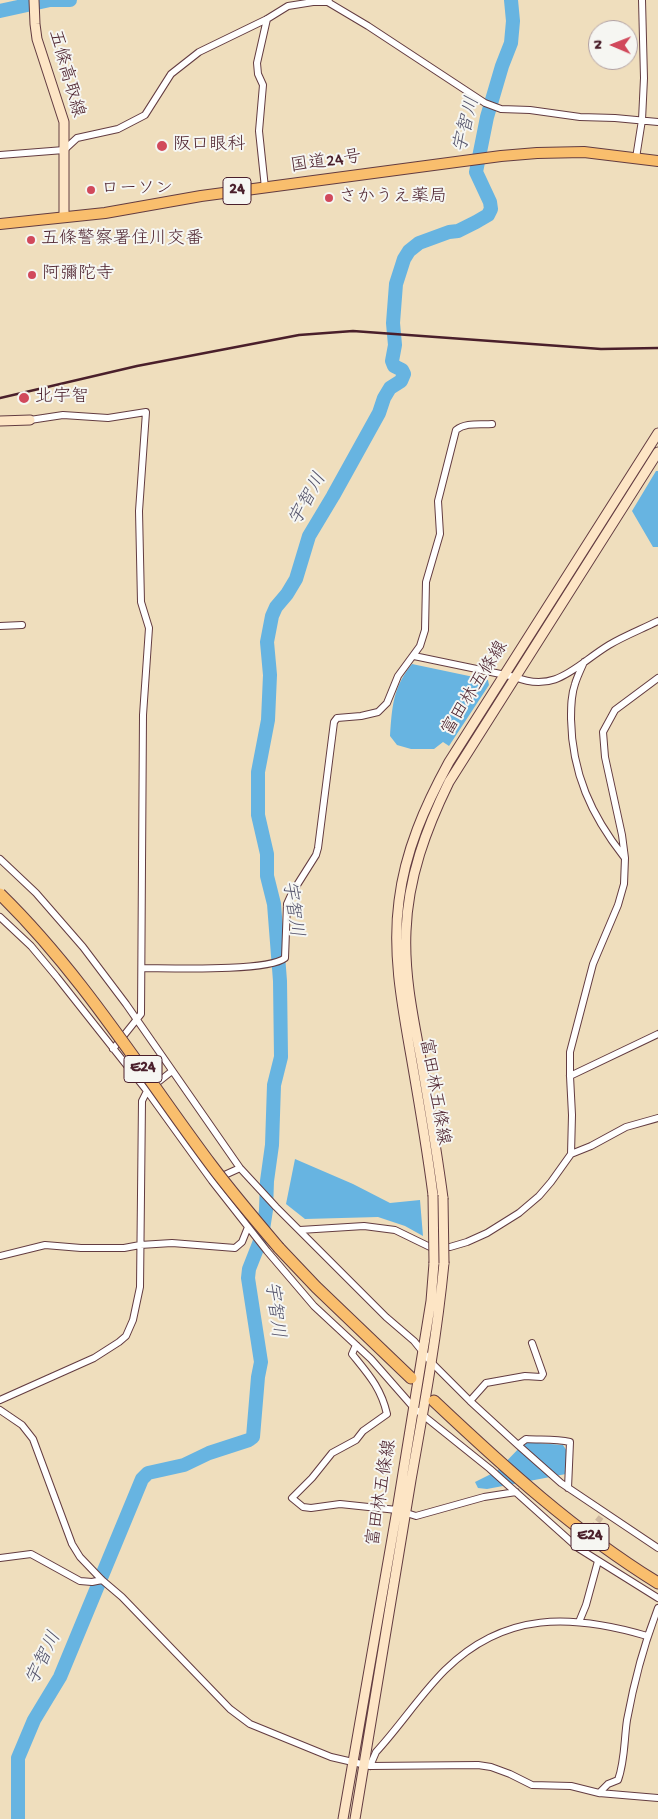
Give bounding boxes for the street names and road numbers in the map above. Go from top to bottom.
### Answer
street label: 五條高取線 [42,28,88,120]
street label: 国道24号 [289,147,363,179]
road number: 24 [223,178,251,205]
street label: 富田林五條線 [438,637,514,741]
street label: 富田林五條線 [413,1037,453,1147]
road number: E24 [124,1056,162,1082]
street label: 富田林五條線 [364,1438,402,1548]
road number: E24 [571,1524,609,1550]

